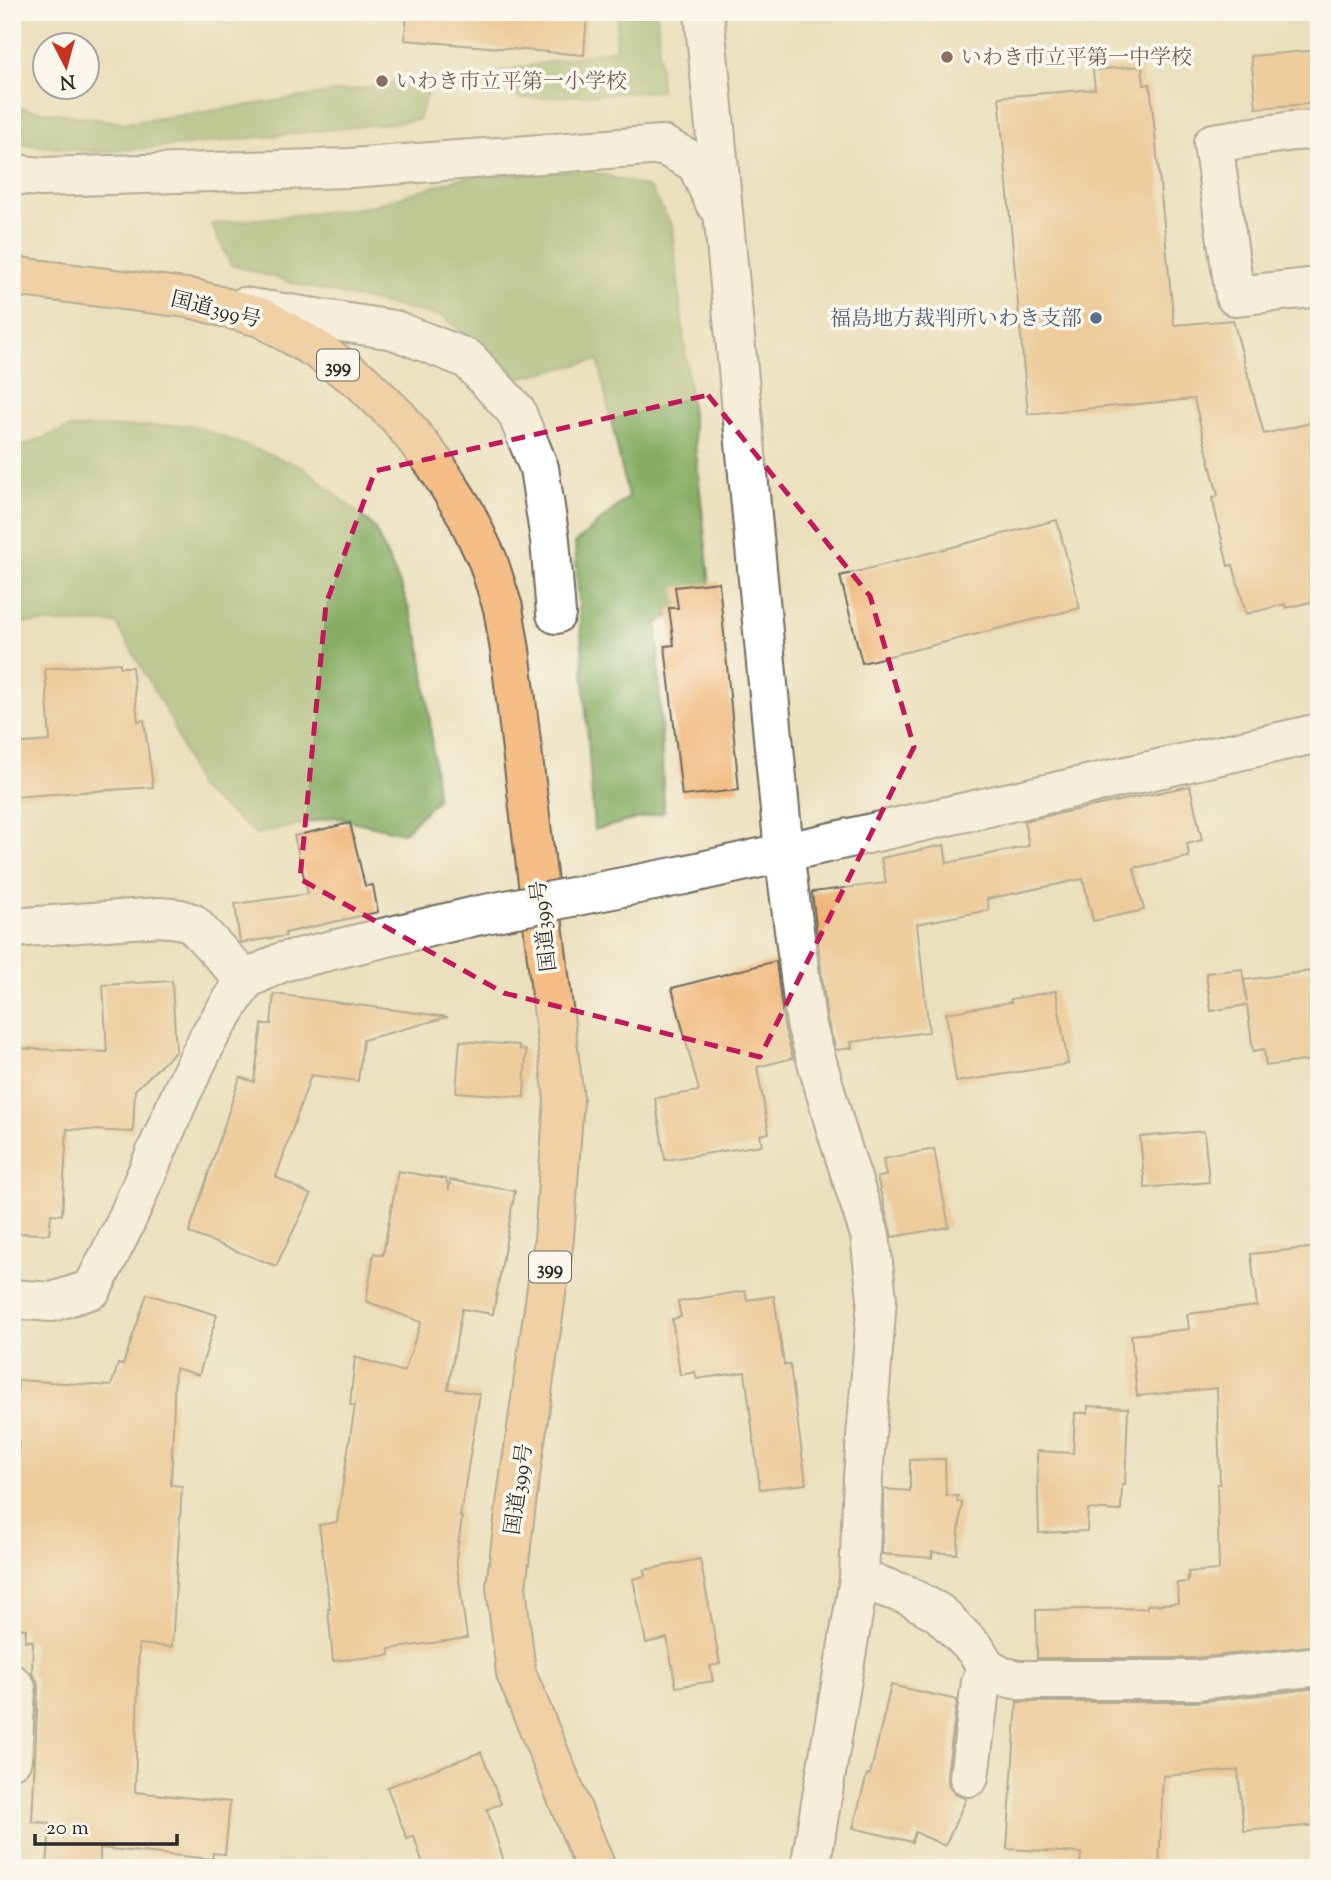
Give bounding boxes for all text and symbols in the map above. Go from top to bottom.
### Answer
north arrow [32,32,102,102]
place label: いわき市立平第一中学校 [961,44,1192,74]
marker: いわき市立平第一中学校 [939,49,955,65]
text: N [59,66,76,95]
place label: いわき市立平第一小学校 [396,68,627,98]
marker: いわき市立平第一小学校 [374,73,390,89]
street label: 国道399号 [167,285,264,337]
place label: 福島地方裁判所いわき支部 [830,305,1082,335]
marker: 福島地方裁判所いわき支部 [1088,310,1104,326]
road number: 399 [317,350,359,380]
street label: 国道399号 [525,878,565,973]
road number: 399 [529,1252,571,1282]
street label: 国道399号 [499,1442,541,1537]
scale bar [35,1803,177,1847]
text: 20 m [46,1814,89,1844]

